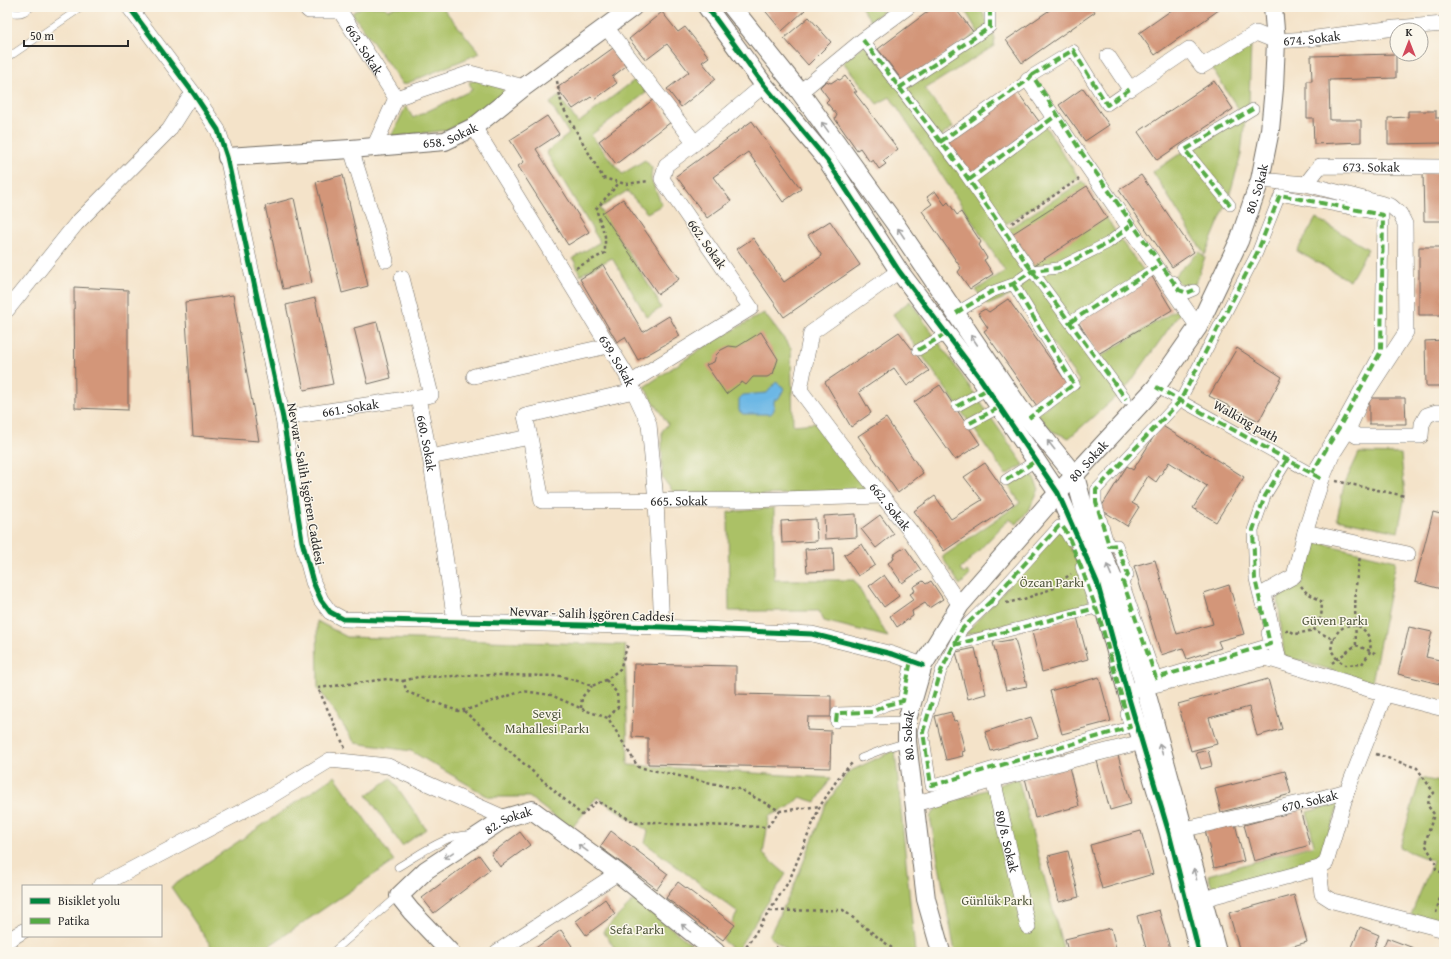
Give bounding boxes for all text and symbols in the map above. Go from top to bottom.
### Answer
street label: 663. Sokak [341,20,388,79]
scale bar [24,22,128,48]
north arrow [1389,22,1429,62]
text: K [1406,24,1413,40]
street label: 674. Sokak [1283,25,1342,50]
text: 50 m [30,27,54,44]
street label: 658. Sokak [422,117,481,152]
one-way arrow [821,122,829,133]
street label: 673. Sokak [1343,157,1400,176]
street label: 80. Sokak [1240,162,1273,216]
street label: 662. Sokak [683,215,731,273]
one-way arrow [897,227,905,238]
street label: 659. Sokak [595,331,640,390]
one-way arrow [970,335,978,346]
street label: 661. Sokak [320,394,380,421]
street label: Walking path [1210,395,1283,447]
street label: Nevvar - Salih İşgören Caddesi [282,401,330,567]
street label: 660. Sokak [412,413,442,473]
street label: 80. Sokak [1064,435,1113,486]
one-way arrow [1046,440,1055,451]
street label: 662. Sokak [865,478,916,535]
street label: 665. Sokak [650,491,708,510]
one-way arrow [1105,565,1112,577]
park label: Özcan Parkı [1020,573,1085,592]
street label: Nevvar - Salih İşgören Caddesi [509,602,675,626]
park label: Güven Parkı [1302,611,1368,630]
park label: Sevgi Mahallesi Parkı [505,704,589,738]
street label: 80. Sokak [897,707,919,762]
one-way arrow [1157,742,1164,755]
street label: 670. Sokak [1280,784,1340,816]
street label: 82. Sokak [480,801,535,839]
street label: 80/8. Sokak [991,808,1024,875]
one-way arrow [578,844,589,852]
one-way arrow [444,851,455,859]
one-way arrow [1191,868,1198,881]
legend [22,885,162,937]
park label: Günlük Parkı [962,891,1033,910]
text: Bisiklet yolu [58,892,121,909]
text: Patika [58,912,90,929]
park label: Sefa Parkı [610,920,665,939]
one-way arrow [680,923,691,932]

